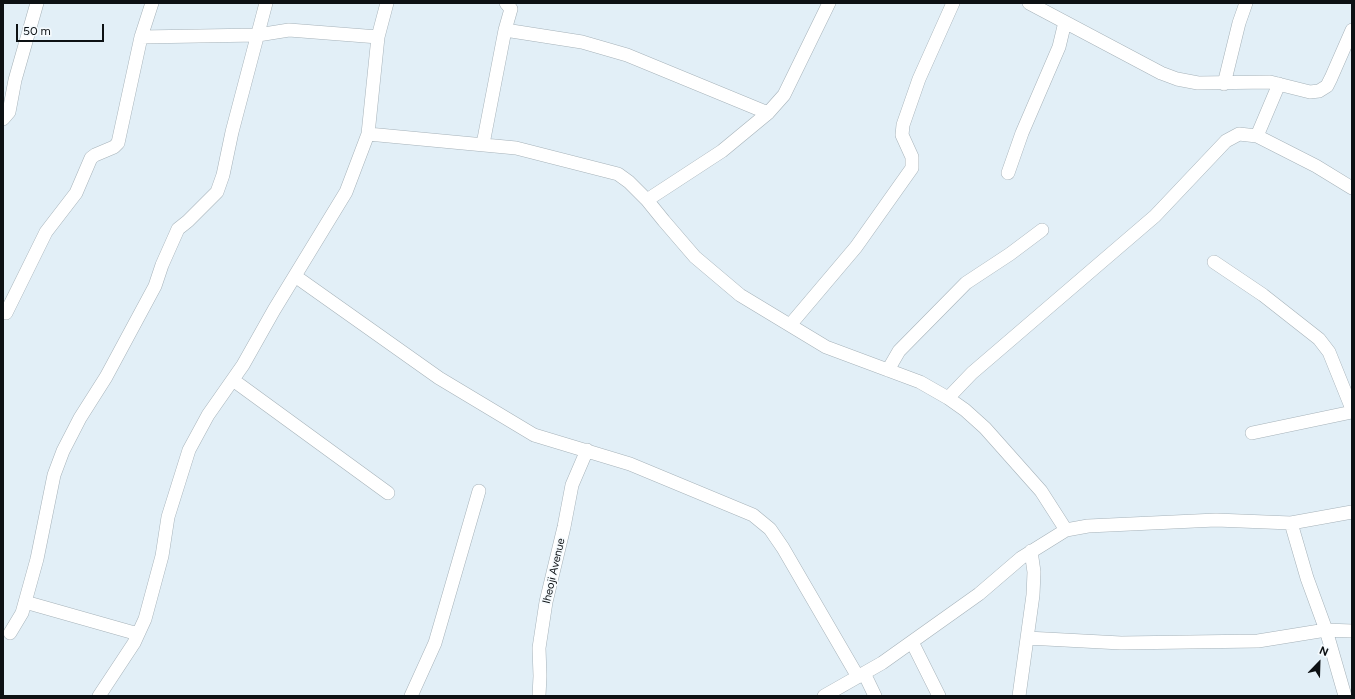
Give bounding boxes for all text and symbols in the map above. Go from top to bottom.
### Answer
scale bar [18,16,106,42]
text: 50 m [23,24,51,38]
street label: Iheoji Avenue [540,537,568,605]
north arrow [1299,643,1339,683]
text: N [1317,644,1330,659]

